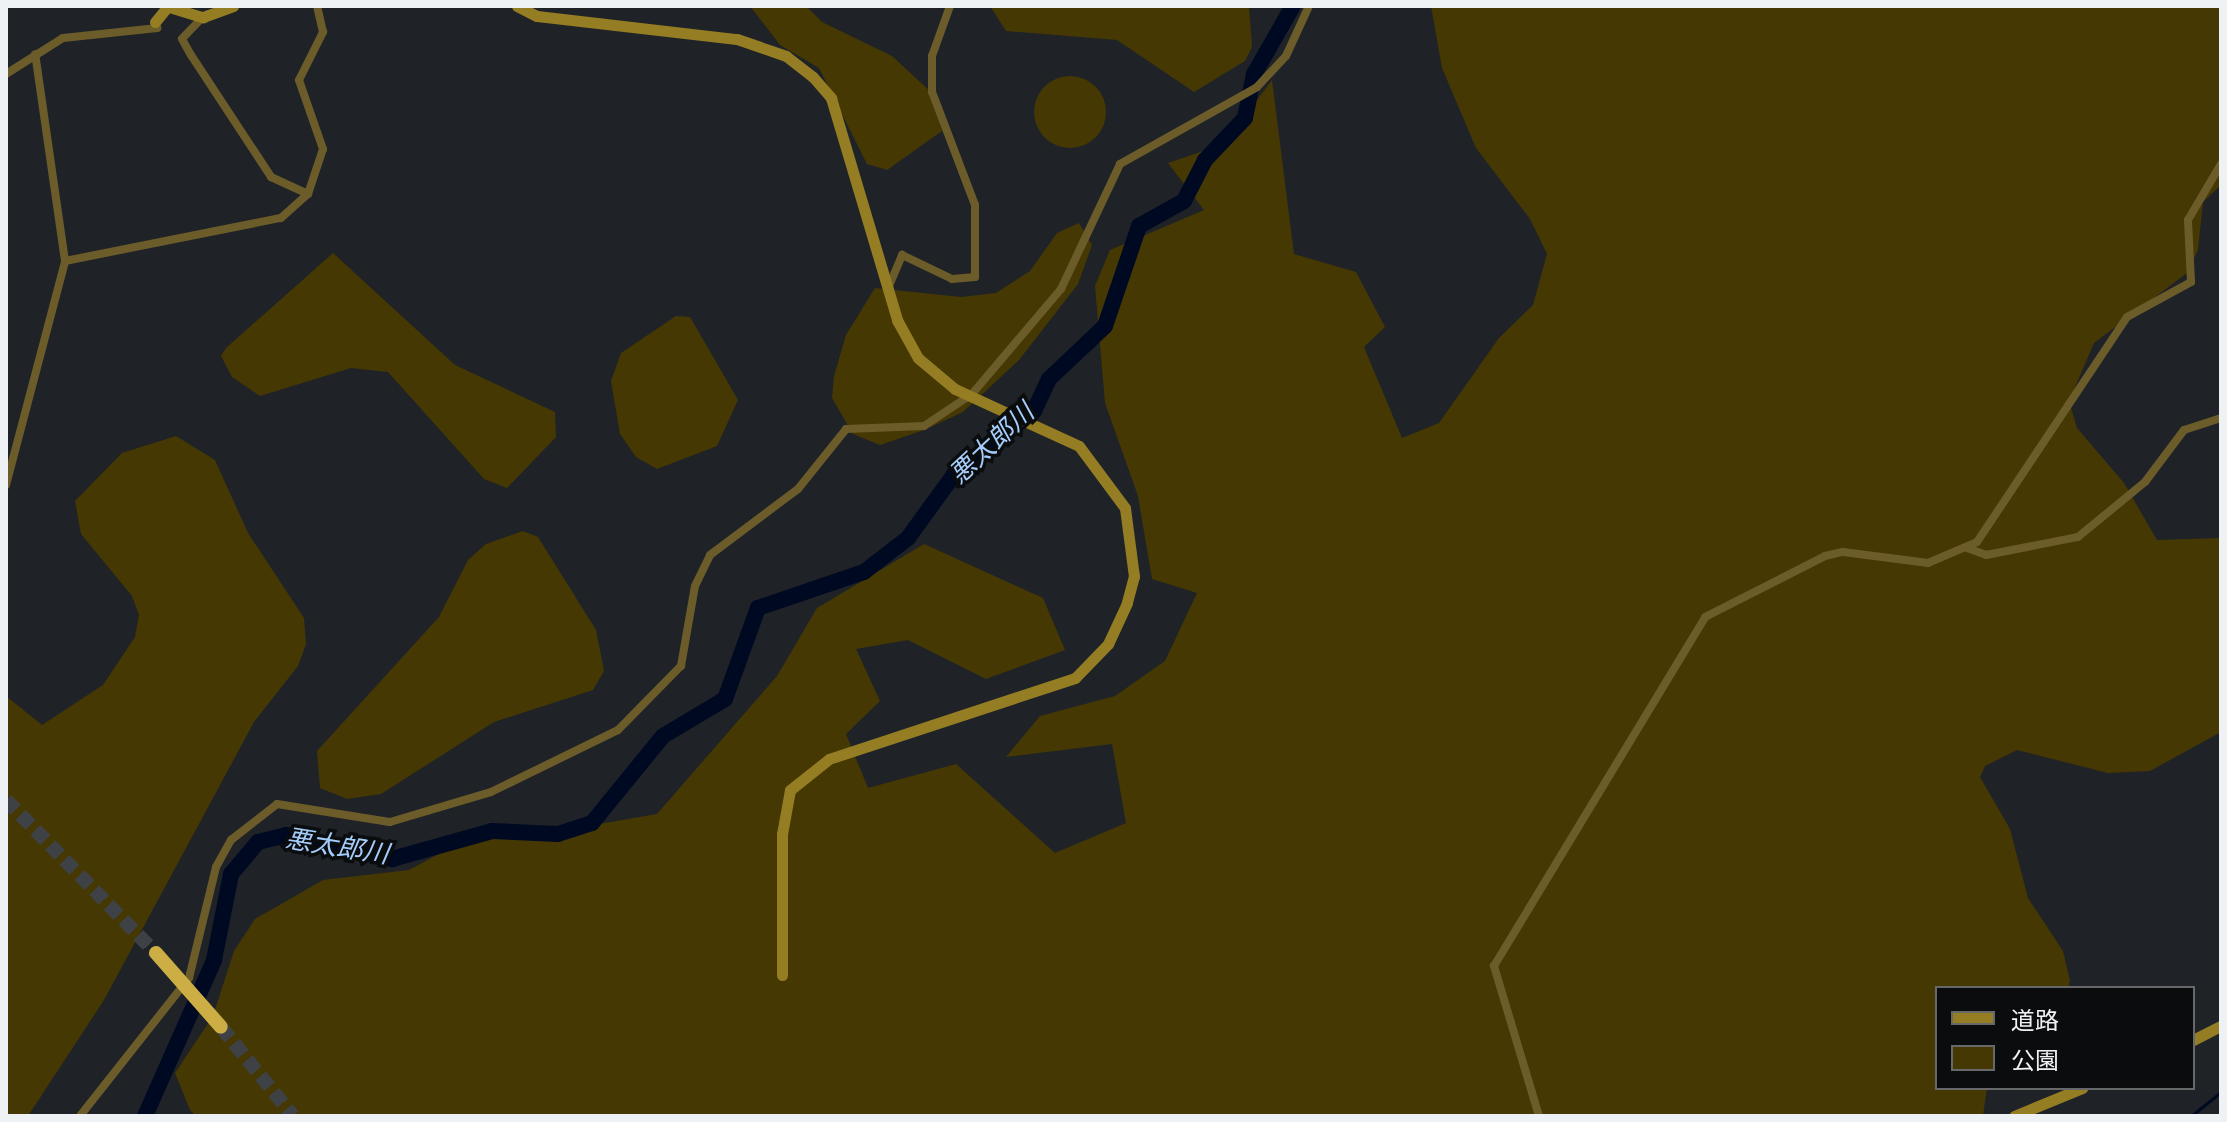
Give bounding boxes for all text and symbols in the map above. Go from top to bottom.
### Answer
water label: 悪太郎川 [943,397,1041,491]
water label: 悪太郎川 [283,823,391,871]
legend [1935,986,2195,1090]
text: 道路 [2011,1007,2059,1035]
text: 公園 [2011,1047,2059,1075]

